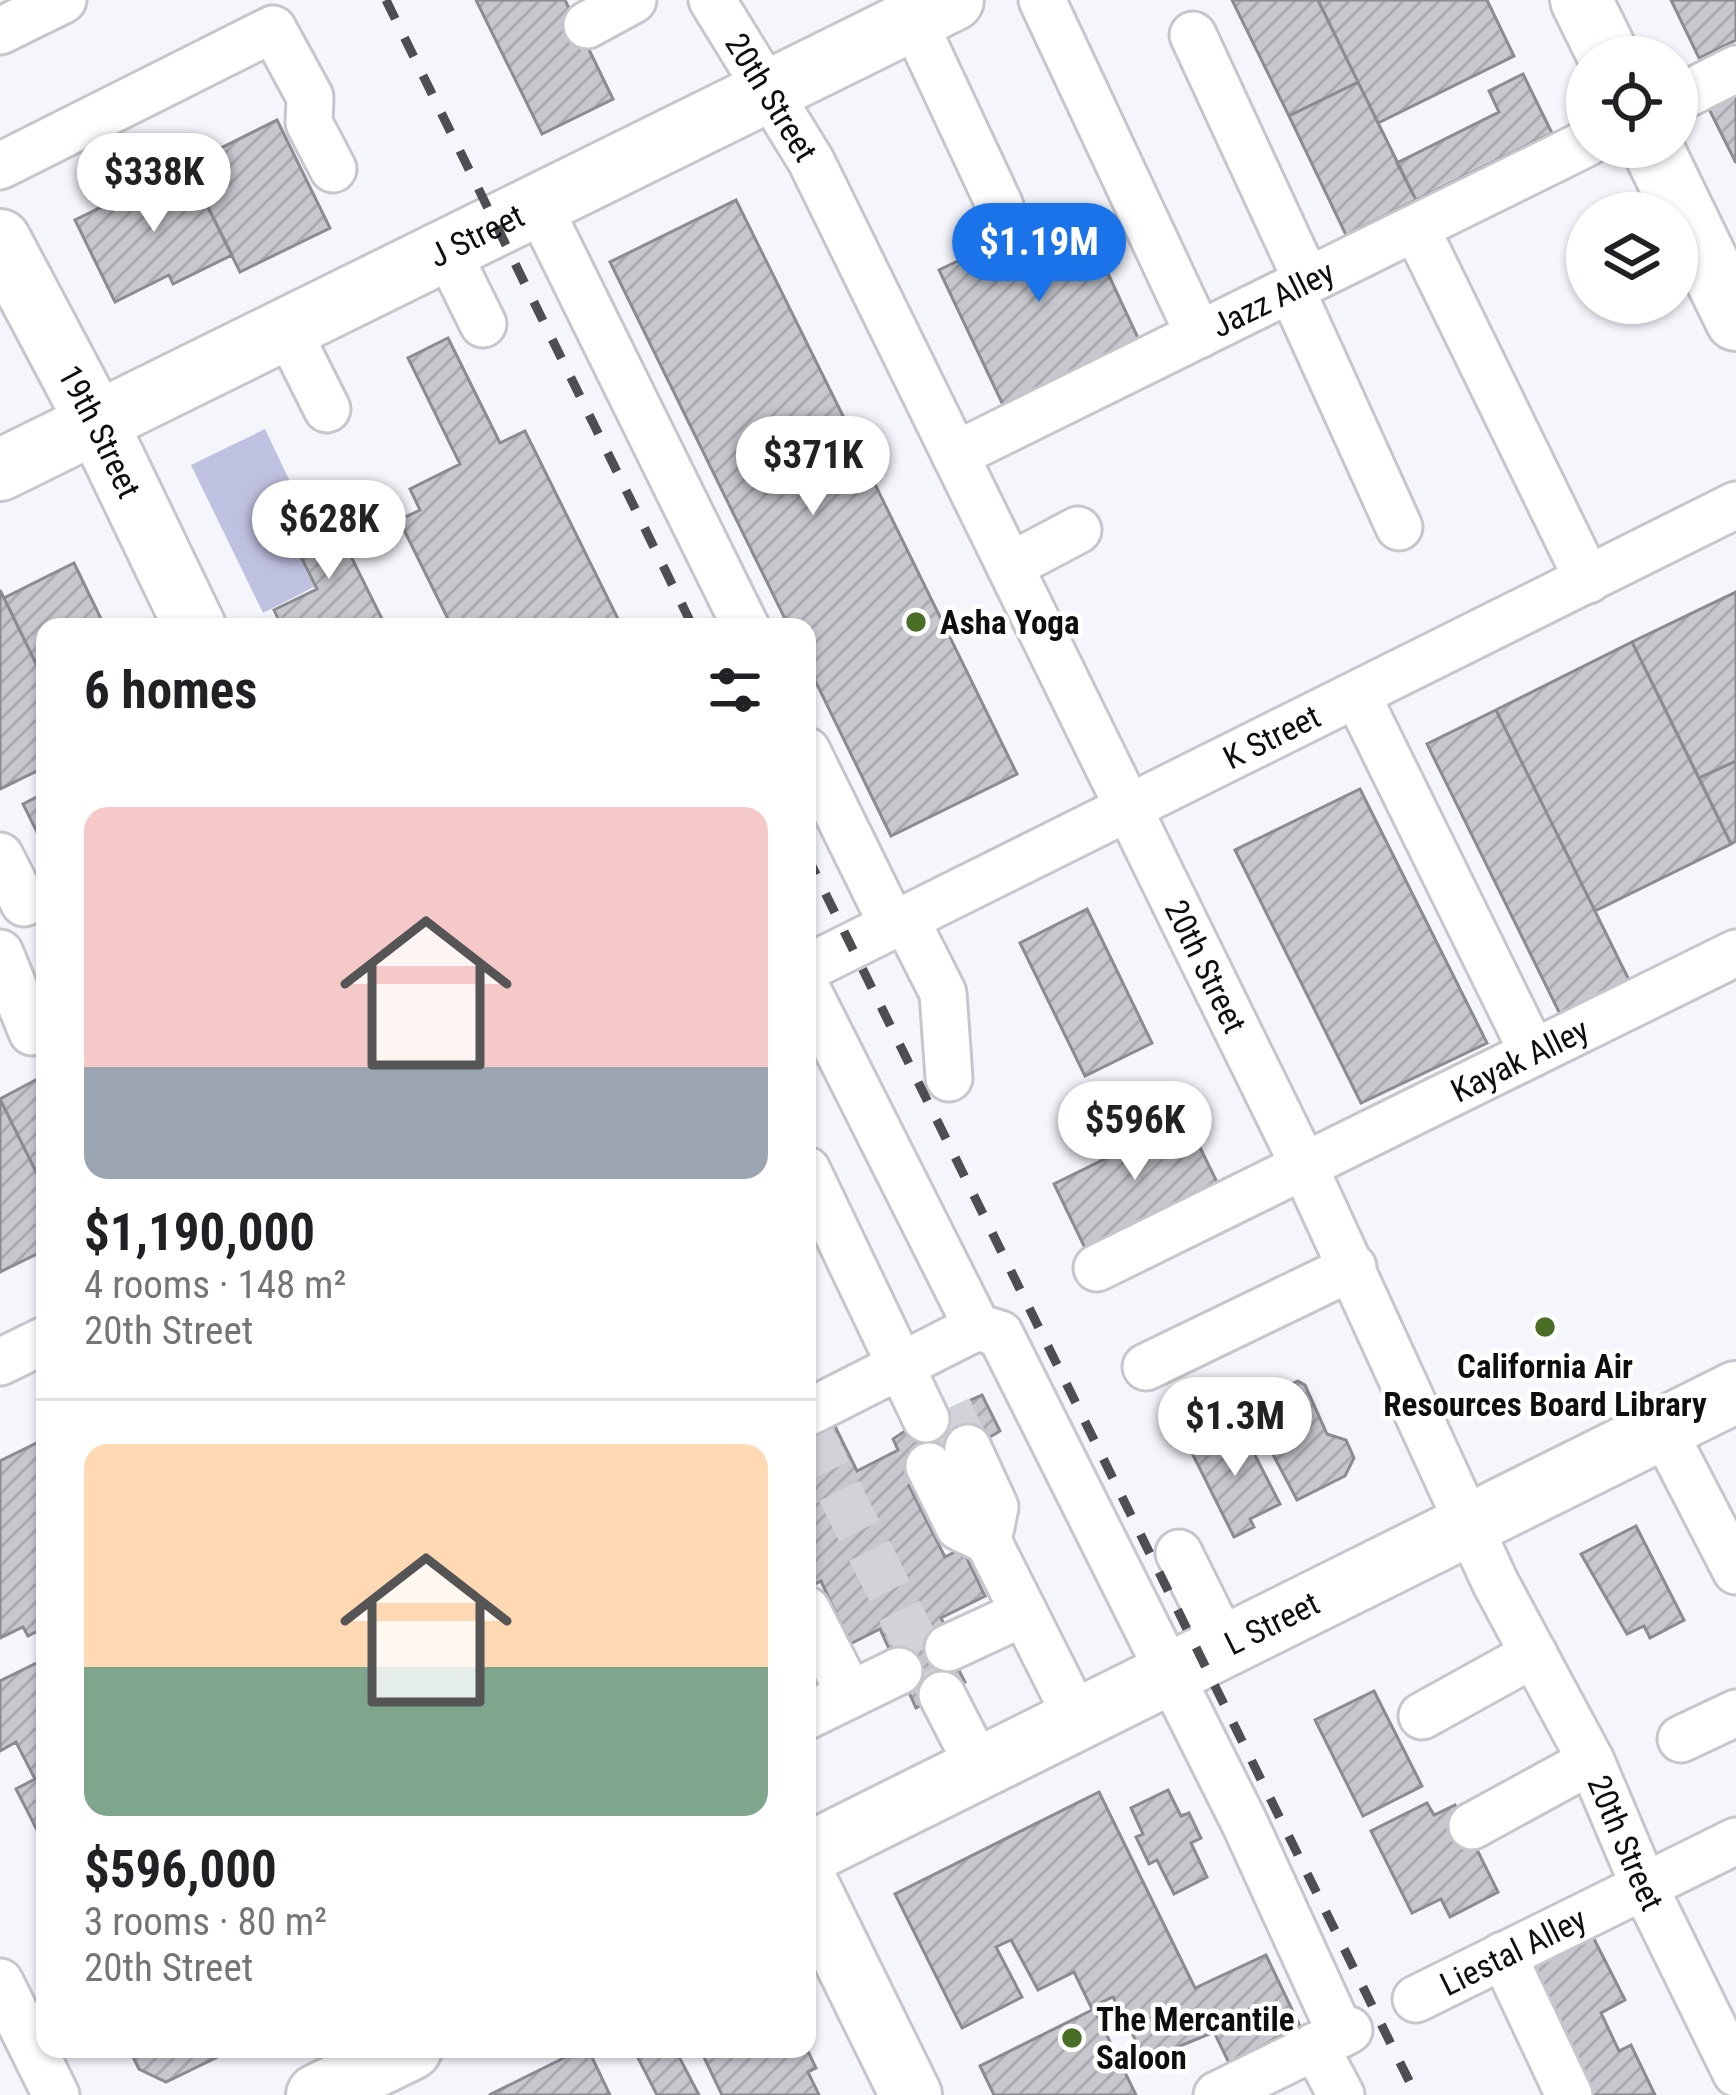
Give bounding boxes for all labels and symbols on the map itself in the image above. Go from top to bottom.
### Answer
street label: 20th Street [718,26,826,168]
pin: $338K [70,133,238,235]
street label: J Street [422,195,530,275]
pin: $1.19M [941,203,1137,305]
street label: Jazz Alley [1205,252,1340,345]
street label: 19th Street [50,358,149,504]
pin: $371K [729,416,897,518]
pin: $628K [245,480,413,582]
place label: Asha Yoga [940,603,1080,642]
marker: Asha Yoga [903,609,929,635]
street label: K Street [1217,696,1326,777]
street label: 20th Street [1157,893,1255,1039]
street label: Kayak Alley [1444,1009,1595,1110]
pin: $596K [1051,1081,1219,1183]
marker: California Air Resources Board Library [1532,1314,1558,1340]
place label: California Air Resources Board Library [1383,1347,1707,1424]
pin: $1.3M [1151,1377,1319,1479]
street label: L Street [1218,1583,1325,1663]
street label: 20th Street [1580,1769,1672,1917]
street label: Liestal Alley [1433,1899,1592,2004]
place label: The Mercantile Saloon [1096,2000,1294,2077]
marker: The Mercantile Saloon [1059,2025,1085,2051]

